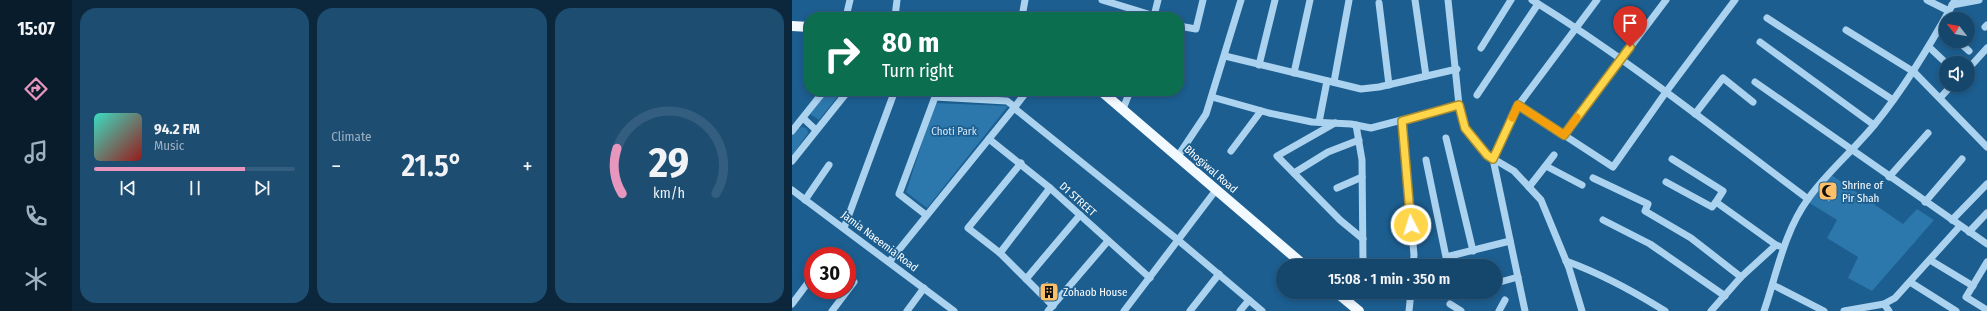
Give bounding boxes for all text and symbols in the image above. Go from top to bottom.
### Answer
pin [1613,6,1647,47]
icon: arrive [1619,12,1641,34]
north arrow [1939,12,1975,48]
map controls [1939,12,1975,92]
text: 15:07 [17,18,55,40]
text: 80 m [882,26,939,59]
icon: right [816,28,868,80]
button: sound [1939,56,1975,92]
text: Turn right [882,60,954,82]
icon: directions [22,75,50,103]
text: 94.2 FM [154,120,200,138]
park label: Choti Park [931,125,978,138]
text: Climate [331,129,371,144]
text: 29 [648,137,690,187]
icon: music [22,138,50,166]
text: Music [154,138,184,153]
street label: Bhogiwal Road [1181,143,1240,196]
text: 21.5° [401,148,462,184]
text: − [331,153,341,180]
text: + [523,153,533,180]
icon: previous [117,177,139,199]
icon: pause [184,177,206,199]
icon: next [251,177,273,199]
place label: Shrine of Pir Shah [1842,179,1883,205]
street label: D1 STREET [1057,180,1099,220]
mosque icon: Shrine of Pir Shah [1817,180,1839,202]
text: km/h [653,184,685,201]
icon: phone [22,202,50,230]
position arrow [1390,204,1432,246]
street label: Jamia Naeemia Road [839,208,921,274]
speed limit sign: 30 [804,247,856,299]
icon: climate [22,265,50,293]
text: 15:08 · 1 min · 350 m [1328,270,1450,288]
building icon: Zohaob House [1038,281,1060,303]
place label: Zohaob House [1063,286,1127,299]

